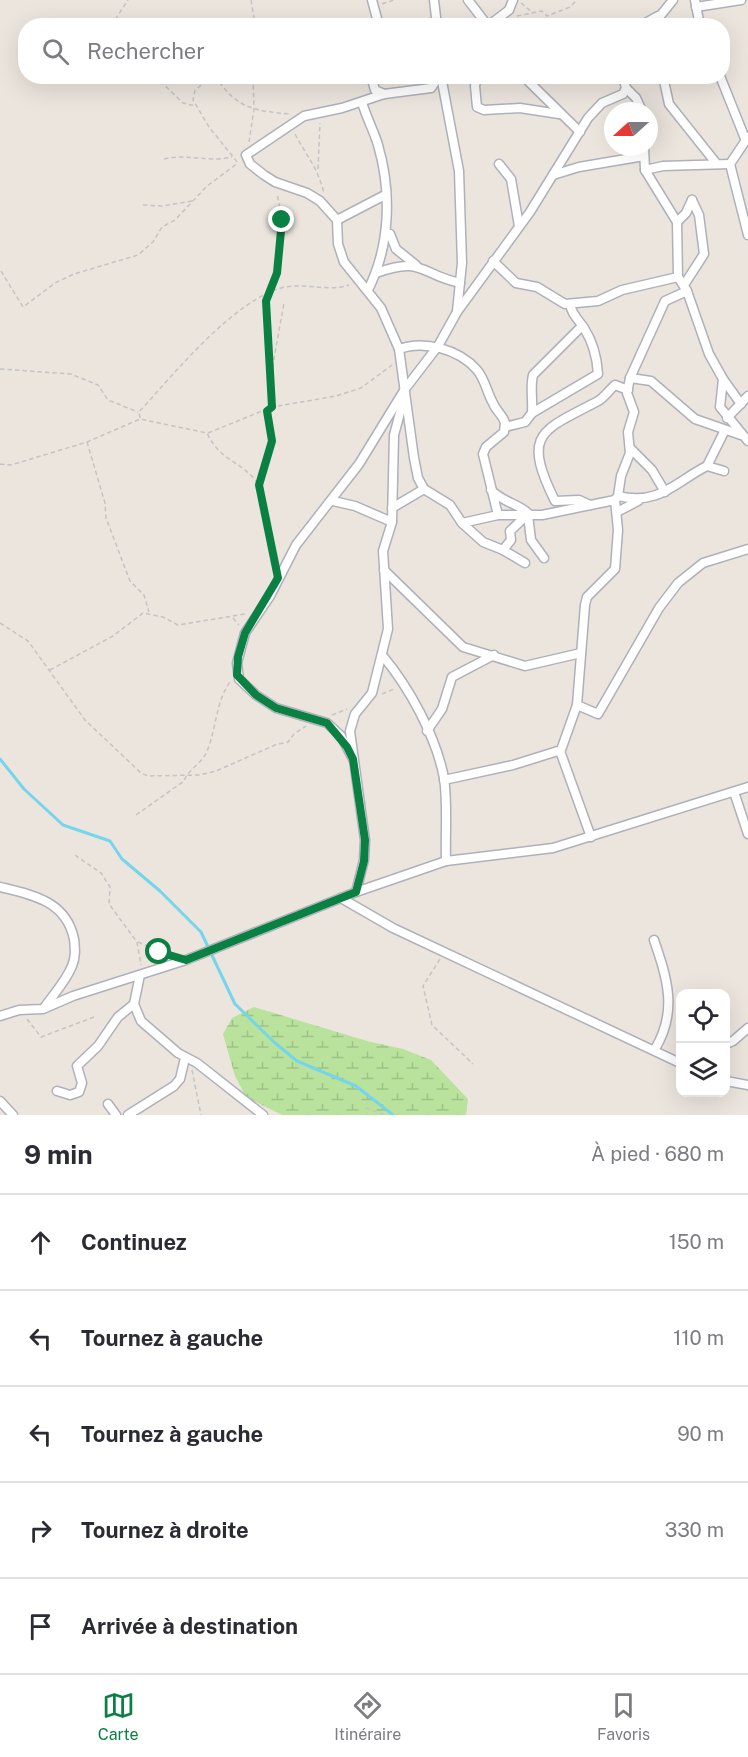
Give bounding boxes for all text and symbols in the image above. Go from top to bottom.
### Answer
search box [18,18,730,84]
icon: search [39,35,72,68]
text: Rechercher [87,38,205,64]
north arrow [604,102,658,156]
route end [268,206,294,232]
route start [145,938,171,964]
map controls [676,989,730,1097]
button: locate [676,989,730,1043]
button: layers [676,1043,730,1097]
text: 9 min [24,1139,93,1170]
text: À pied · 680 m [591,1142,724,1166]
icon: ahead [24,1226,57,1259]
text: Continuez [81,1229,187,1255]
text: 150 m [669,1230,724,1254]
icon: left [24,1322,57,1355]
text: Tournez à gauche [81,1325,263,1351]
text: 110 m [673,1326,724,1350]
icon: left [24,1418,57,1451]
text: Tournez à gauche [81,1421,263,1447]
text: 90 m [677,1422,724,1446]
icon: right [24,1514,57,1547]
text: Tournez à droite [81,1517,249,1543]
text: 330 m [665,1518,724,1542]
icon: arrive [24,1610,57,1643]
text: Arrivée à destination [81,1613,298,1639]
tab: Carte [98,1689,139,1744]
tab: Itinéraire [334,1689,401,1744]
tab: Favoris [597,1689,650,1744]

